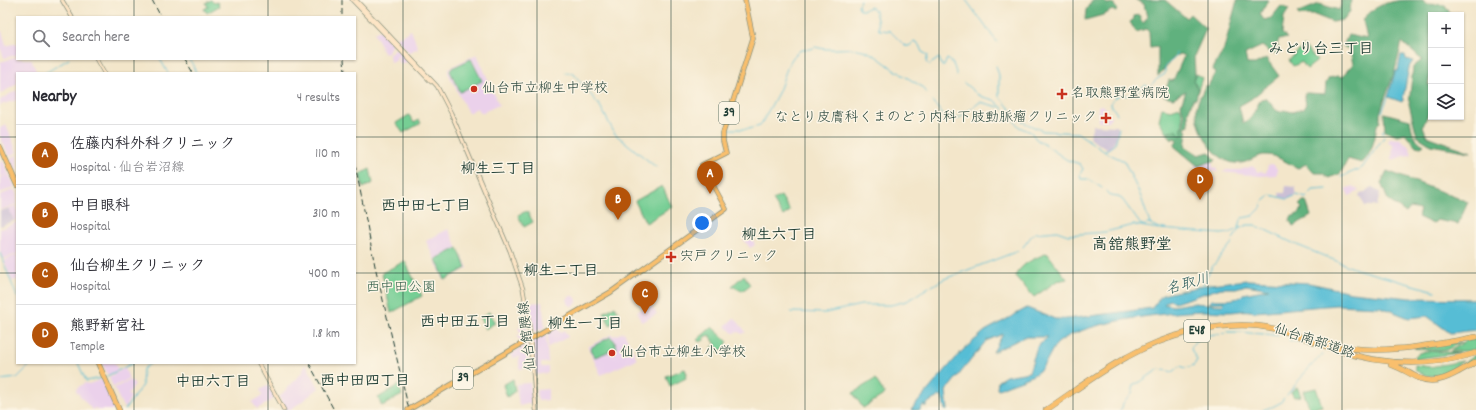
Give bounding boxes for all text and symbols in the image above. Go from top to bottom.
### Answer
map controls [1428,12,1464,120]
button: + [1428,12,1464,48]
search box [16,16,356,60]
icon: search [30,27,52,49]
text: Search here [62,27,130,49]
district label: みどり台三丁目 [1268,39,1374,61]
button: − [1428,48,1464,84]
place label: 仙台市立柳生中学校 [482,79,608,99]
marker: 仙台市立柳生中学校 [469,84,479,94]
place label: 名取熊野堂病院 [1071,84,1169,104]
button: layers [1428,84,1464,120]
text: Nearby [32,86,76,110]
marker: 名取熊野堂病院 [1056,88,1068,100]
text: 4 results [297,89,340,108]
road number: 39 [719,102,739,124]
place label: なとり皮膚科くまのどう内科下肢動脈瘤クリニック [775,108,1097,128]
marker: なとり皮膚科くまのどう内科下肢動脈瘤クリニック [1100,112,1112,124]
text: 佐藤内科外科クリニック [70,134,235,156]
text: A [41,145,49,164]
text: 110 m [315,145,340,164]
text: Hospital · 仙台岩沼線 [70,159,184,178]
district label: 柳生三丁目 [460,159,536,181]
pin: A [697,161,723,194]
pin: D [1187,167,1213,200]
pin: B [605,187,631,220]
text: 中目眼科 [70,196,130,218]
district label: 西中田七丁目 [381,196,471,218]
text: B [42,205,48,224]
text: 310 m [312,205,340,224]
your location [692,213,712,233]
text: Hospital [70,218,110,237]
district label: 柳生六丁目 [741,225,817,247]
district label: 高舘熊野堂 [1092,234,1172,257]
place label: 宍戸クリニック [680,247,778,267]
marker: 宍戸クリニック [665,251,677,263]
text: 仙台柳生クリニック [70,256,205,278]
district label: 柳生二丁目 [523,261,599,283]
text: C [42,265,48,284]
text: 400 m [309,265,340,284]
water label: 名取川 [1163,269,1213,301]
text: Hospital [70,278,110,297]
park label: 西中田公園 [366,278,436,298]
pin: C [632,281,658,314]
street label: 仙台館腰線 [514,300,542,372]
district label: 西中田五丁目 [420,312,510,334]
district label: 柳生一丁目 [547,314,623,336]
text: 熊野新宮社 [70,316,145,338]
road number: E48 [1184,320,1210,342]
street label: 仙台南部道路 [1271,320,1357,364]
text: D [42,325,48,344]
text: 1.8 km [313,325,340,344]
text: Temple [70,338,105,357]
place label: 仙台市立柳生小学校 [620,343,746,363]
marker: 仙台市立柳生小学校 [607,348,617,358]
road number: 39 [453,367,473,389]
district label: 西中田四丁目 [320,371,410,393]
district label: 中田六丁目 [175,372,251,394]

